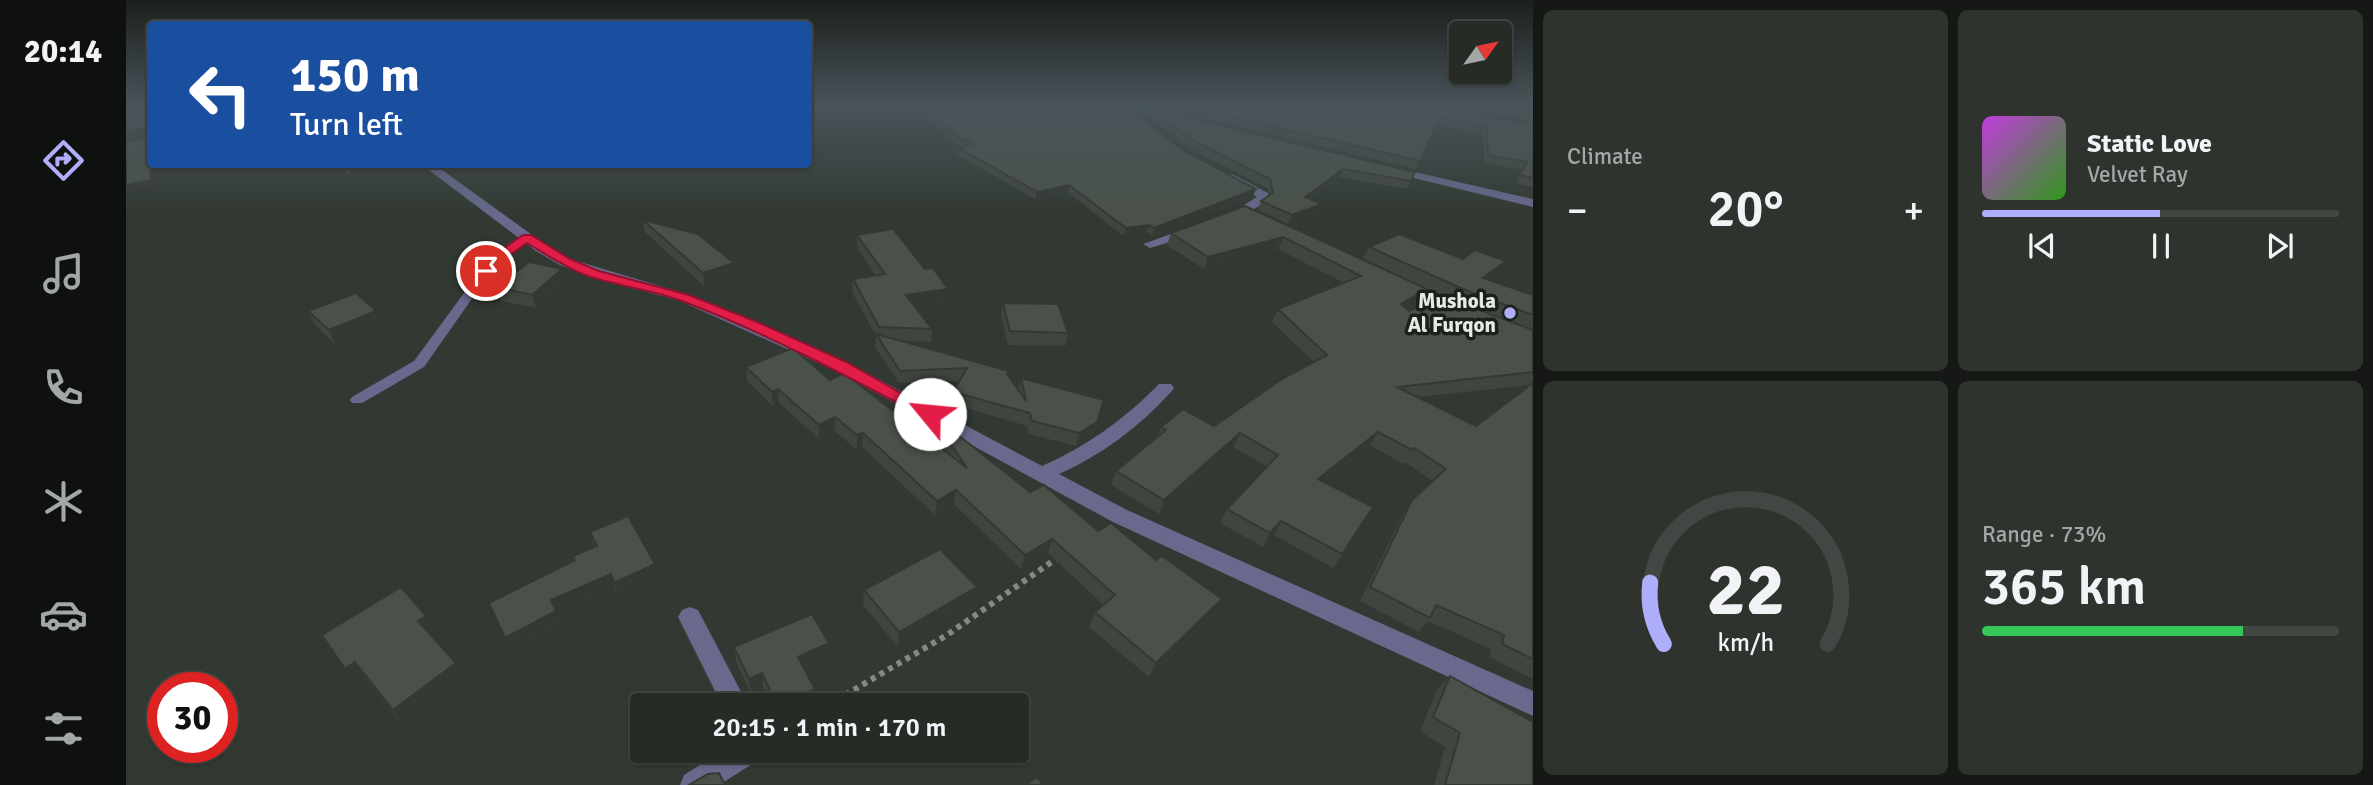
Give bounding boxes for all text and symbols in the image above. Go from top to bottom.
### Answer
north arrow [1449,21,1512,84]
map controls [1449,21,1512,84]
text: 20:14 [24,32,102,71]
text: 150 m [290,45,420,105]
icon: left [175,49,266,140]
text: Turn left [290,105,403,144]
text: Static Love [2087,128,2212,160]
icon: directions [39,136,88,185]
text: Climate [1567,142,1643,171]
text: Velvet Ray [2087,160,2188,189]
text: 20° [1707,177,1784,241]
text: − [1567,187,1588,234]
text: + [1903,187,1924,234]
icon: previous [2023,227,2061,265]
icon: pause [2142,227,2180,265]
icon: next [2261,227,2299,265]
pin [456,241,516,301]
icon: music [39,249,88,298]
icon: arrive [467,252,505,290]
place label: Mushola Al Furqon [1408,288,1496,338]
marker: Mushola Al Furqon [1502,305,1518,321]
icon: phone [39,363,88,412]
position arrow [893,377,967,451]
icon: climate [39,477,88,526]
text: Range · 73% [1982,520,2106,549]
text: 22 [1706,546,1785,635]
text: 365 km [1982,555,2146,619]
icon: car [39,590,88,639]
text: km/h [1717,627,1774,658]
speed limit sign: 30 [147,672,238,763]
icon: filters [39,704,88,753]
text: 20:15 · 1 min · 170 m [713,712,946,744]

